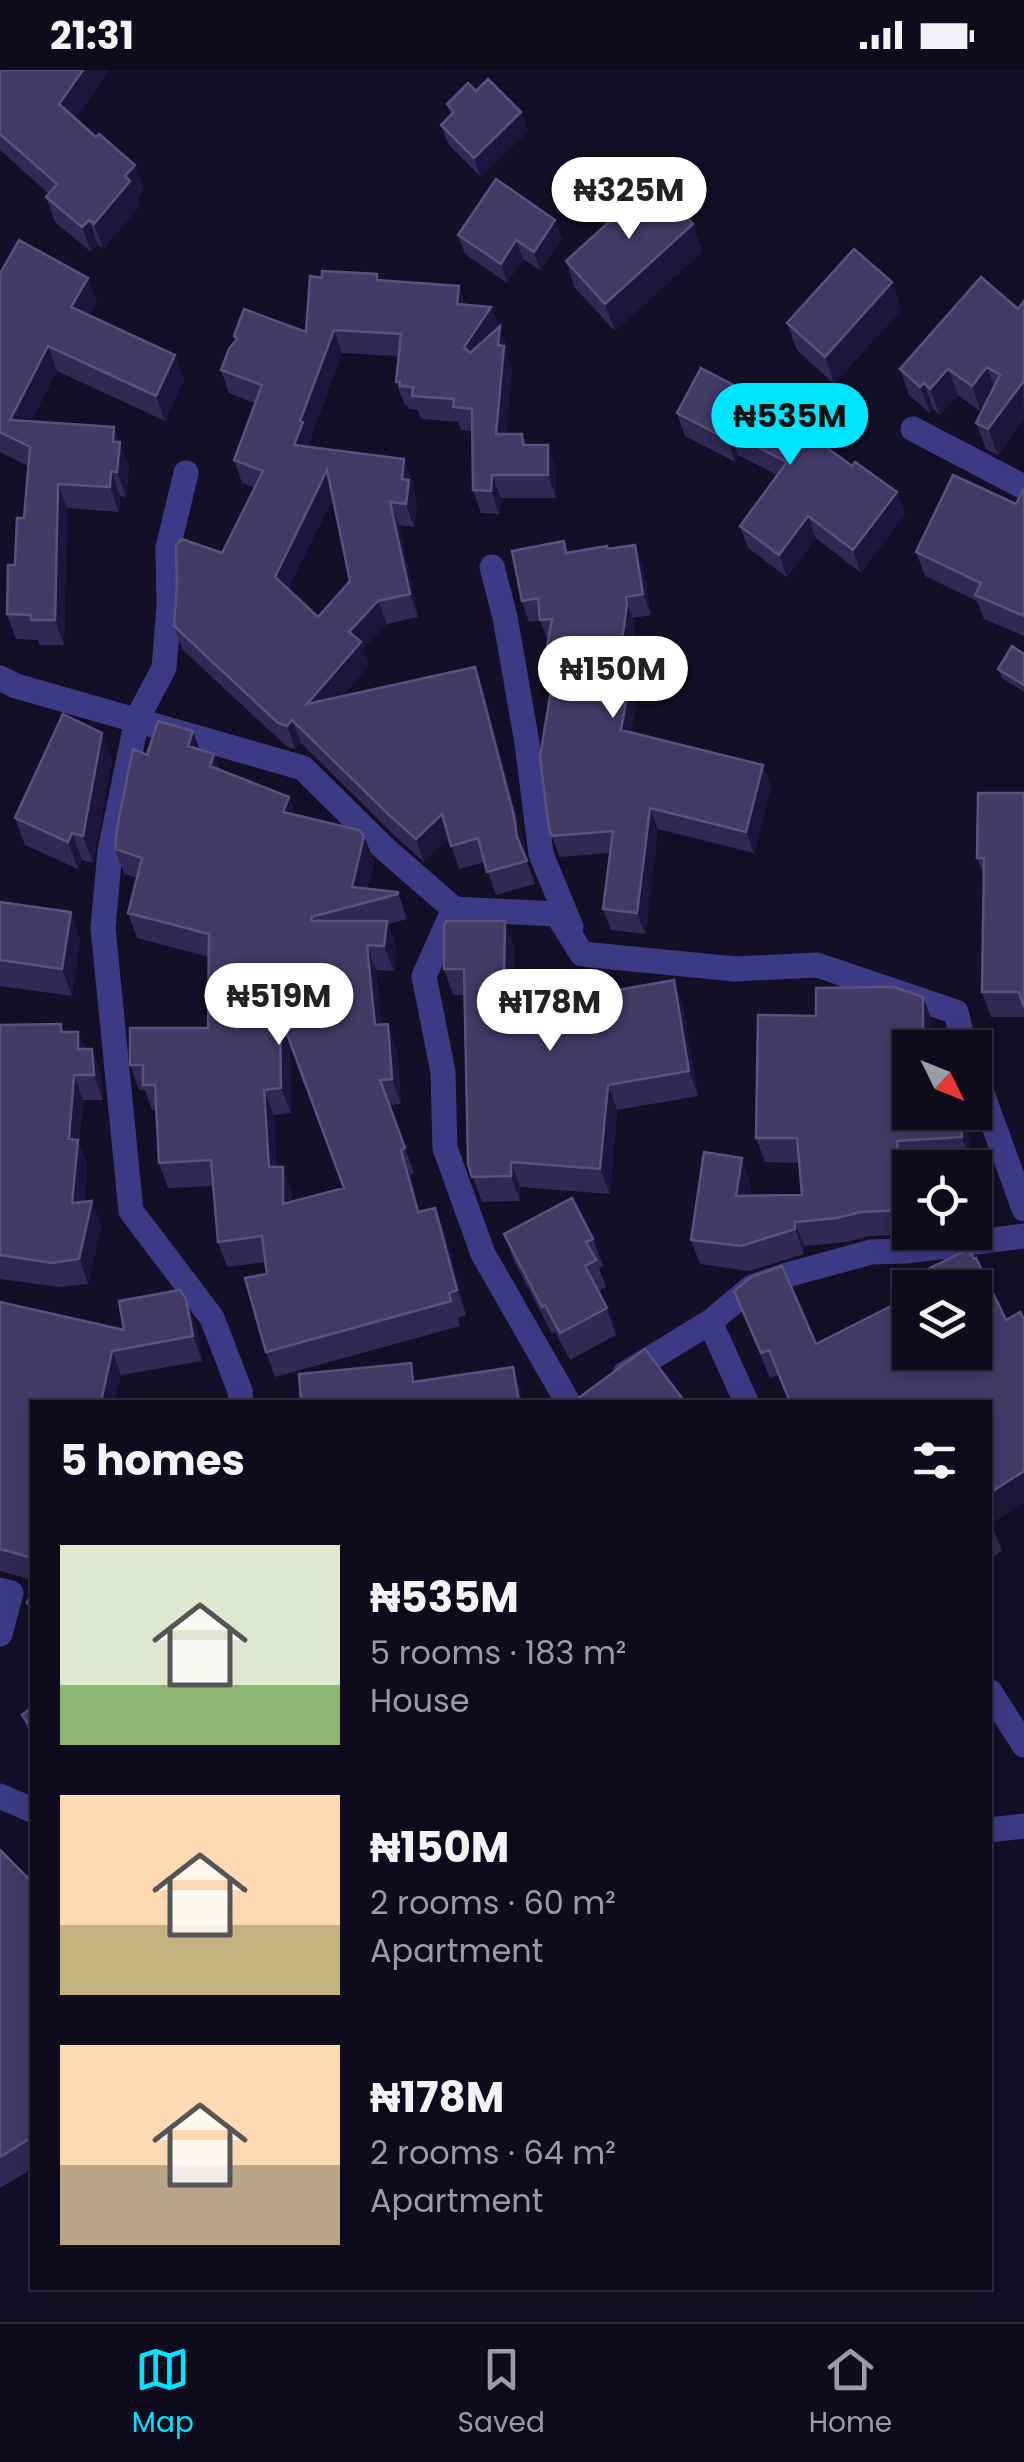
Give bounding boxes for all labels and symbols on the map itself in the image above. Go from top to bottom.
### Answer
pin: ₦325M [559,157,699,242]
pin: ₦535M [720,383,860,468]
pin: ₦150M [543,636,683,721]
pin: ₦519M [209,963,349,1048]
pin: ₦178M [480,969,620,1054]
north arrow [892,1030,992,1130]

